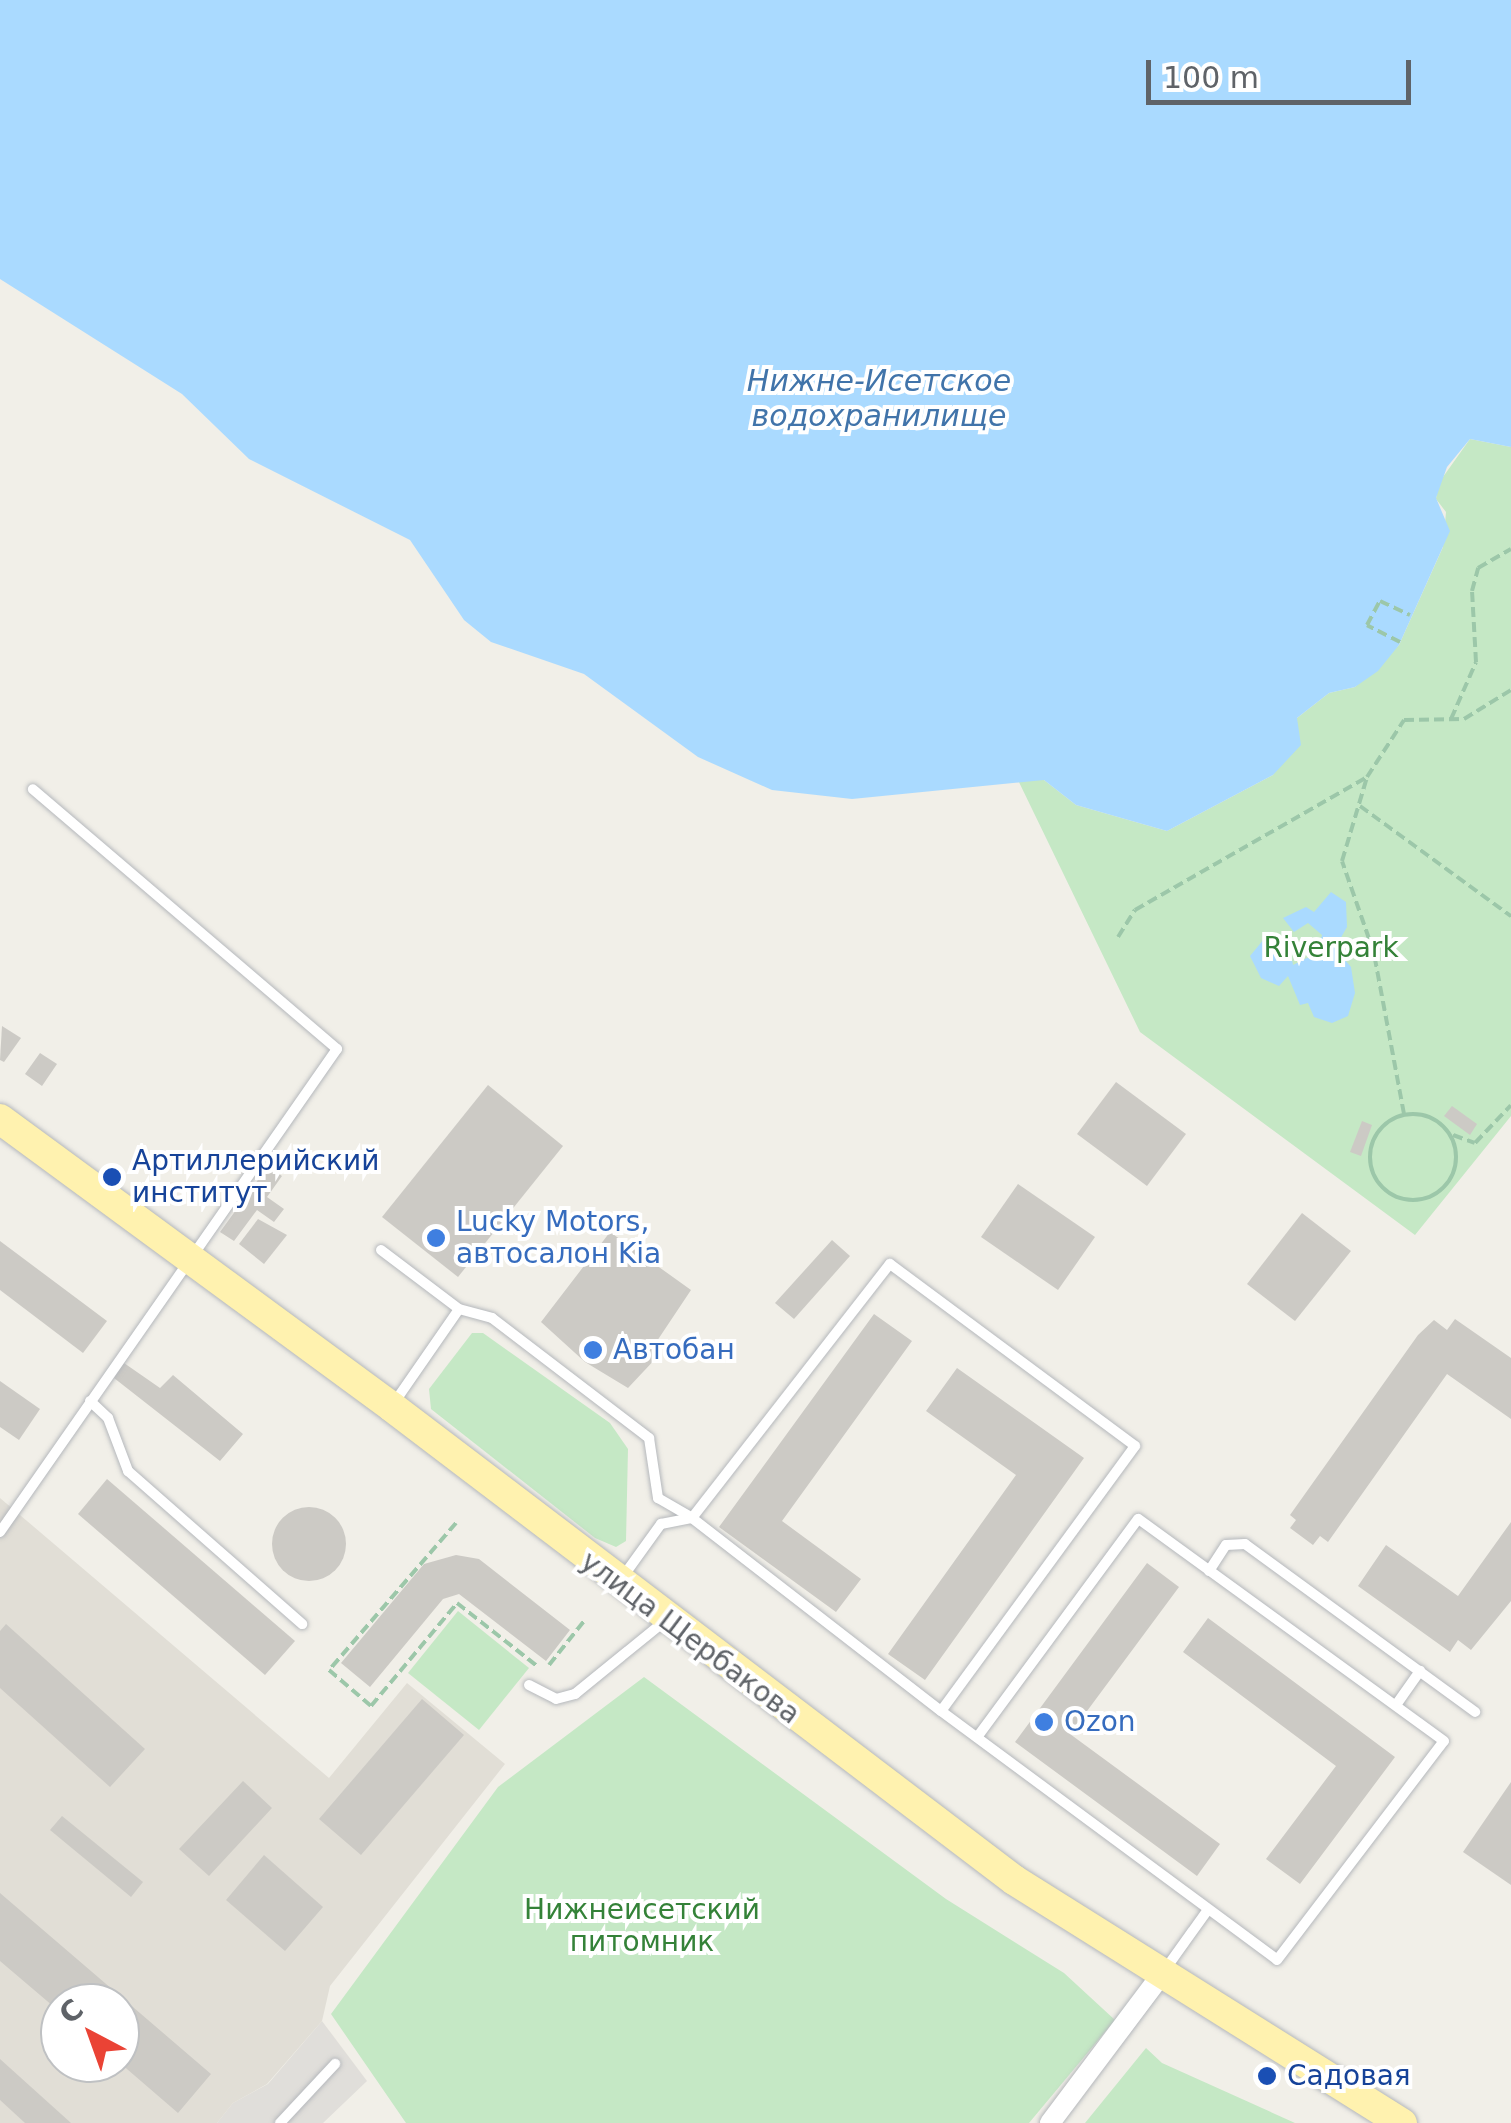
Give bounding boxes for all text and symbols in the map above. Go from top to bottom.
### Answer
scale bar [1151,40,1416,102]
text: 100 m [1163,60,1259,95]
water label: Нижне-Исетское водохранилище [747,363,1011,434]
park label: Riverpark [1263,931,1399,965]
place label: Артиллерийский институт [132,1144,379,1210]
marker: Артиллерийский институт [101,1166,123,1188]
place label: Lucky Motors, автосалон Kia [456,1205,661,1271]
marker: Lucky Motors, автосалон Kia [425,1227,447,1249]
place label: Автобан [613,1333,735,1367]
marker: Автобан [582,1339,604,1361]
street label: улица Щербакова [574,1545,806,1731]
place label: Ozon [1064,1705,1136,1739]
marker: Ozon [1033,1711,1055,1733]
park label: Нижнеисетский питомник [524,1893,760,1959]
north arrow [40,1983,140,2083]
text: С [53,1992,90,2031]
place label: Садовая [1287,2059,1411,2093]
marker: Садовая [1256,2065,1278,2087]

